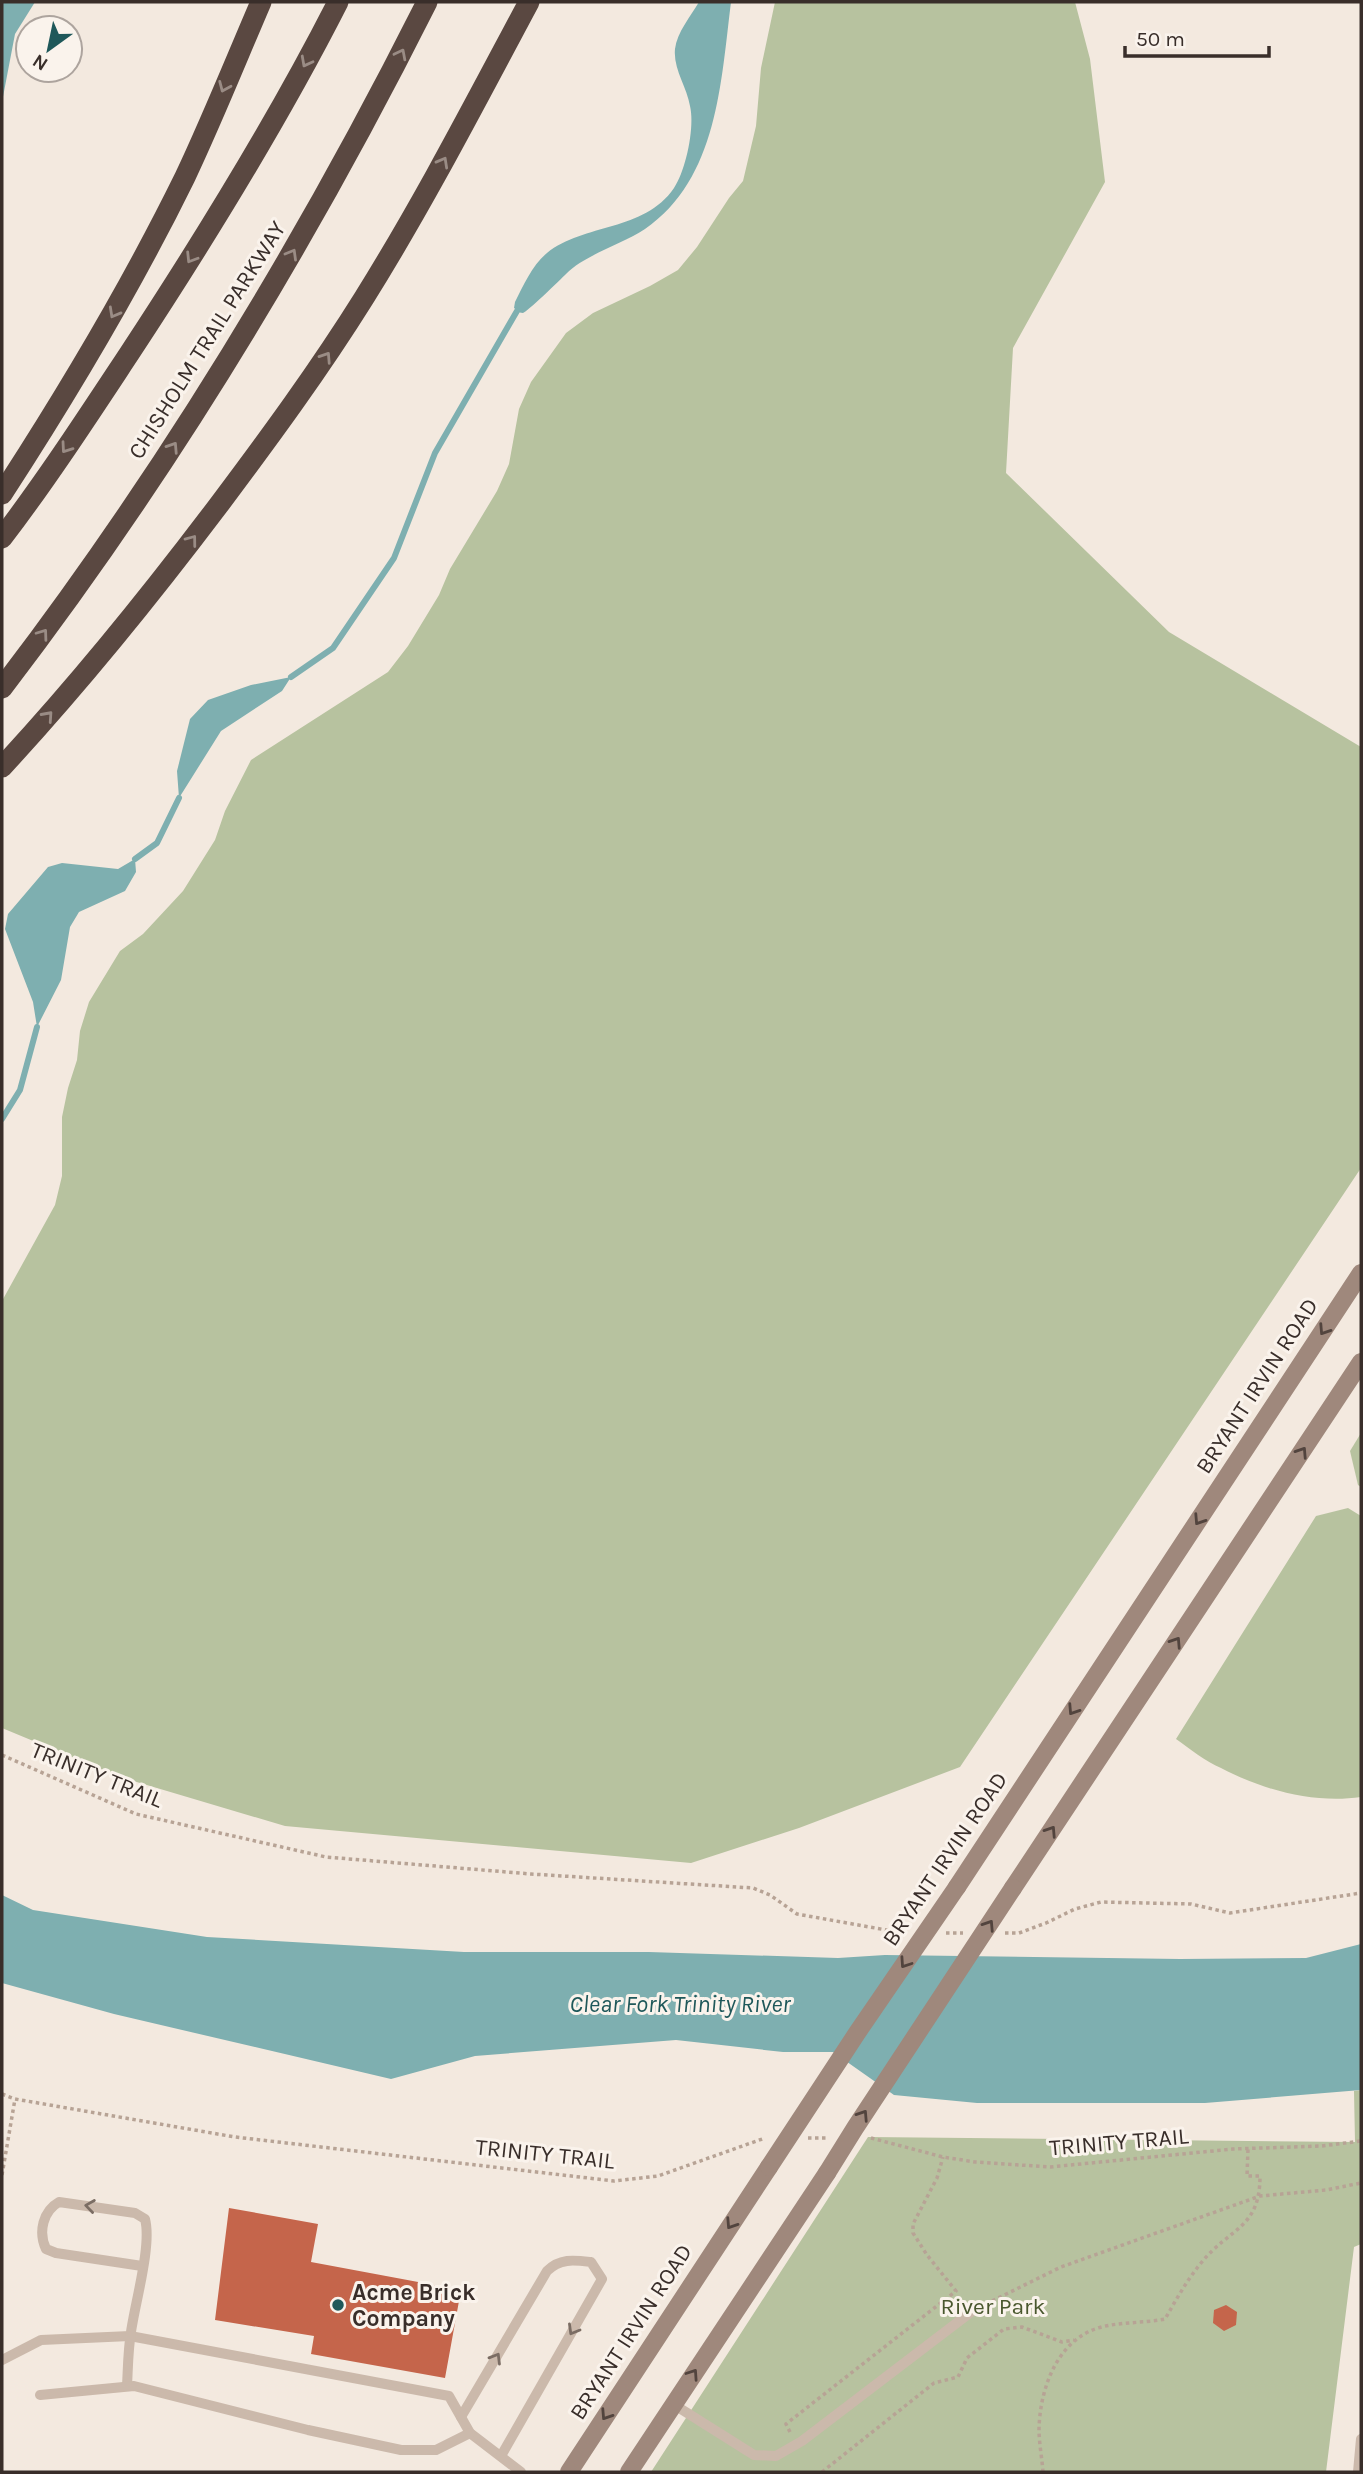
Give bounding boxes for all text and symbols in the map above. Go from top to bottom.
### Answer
north arrow [14,14,84,84]
scale bar [1125,14,1268,58]
text: 50 m [1136,27,1185,51]
text: N [29,49,52,75]
one-way arrow [393,49,407,61]
one-way arrow [301,55,314,67]
one-way arrow [218,80,232,92]
one-way arrow [435,157,448,169]
street label: CHISHOLM TRAIL PARKWAY [123,216,292,464]
one-way arrow [284,248,297,261]
one-way arrow [187,251,200,264]
one-way arrow [109,306,122,319]
one-way arrow [318,352,331,365]
one-way arrow [62,440,74,453]
one-way arrow [165,442,178,455]
one-way arrow [183,536,196,548]
one-way arrow [35,629,47,642]
one-way arrow [39,711,52,724]
street label: BRYANT IRVIN ROAD [1190,1293,1324,1479]
one-way arrow [1319,1322,1332,1335]
one-way arrow [1293,1447,1306,1460]
one-way arrow [1194,1512,1207,1525]
one-way arrow [1168,1636,1181,1649]
one-way arrow [1069,1702,1082,1715]
street label: TRINITY TRAIL [27,1736,167,1814]
street label: BRYANT IRVIN ROAD [877,1767,1013,1951]
one-way arrow [1042,1826,1055,1839]
one-way arrow [980,1920,993,1933]
one-way arrow [901,1955,913,1968]
water label: Clear Fork Trinity River [570,1990,791,2018]
one-way arrow [855,2110,867,2123]
street label: TRINITY TRAIL [1048,2122,1190,2162]
street label: TRINITY TRAIL [474,2133,616,2175]
one-way arrow [84,2199,95,2214]
one-way arrow [726,2217,739,2230]
street label: BRYANT IRVIN ROAD [564,2239,698,2425]
place label: Acme Brick Company [352,2279,476,2332]
park label: River Park [941,2293,1045,2320]
marker: Acme Brick Company [330,2297,346,2313]
one-way arrow [568,2323,581,2335]
one-way arrow [488,2353,501,2365]
one-way arrow [685,2369,697,2382]
one-way arrow [602,2407,615,2420]

